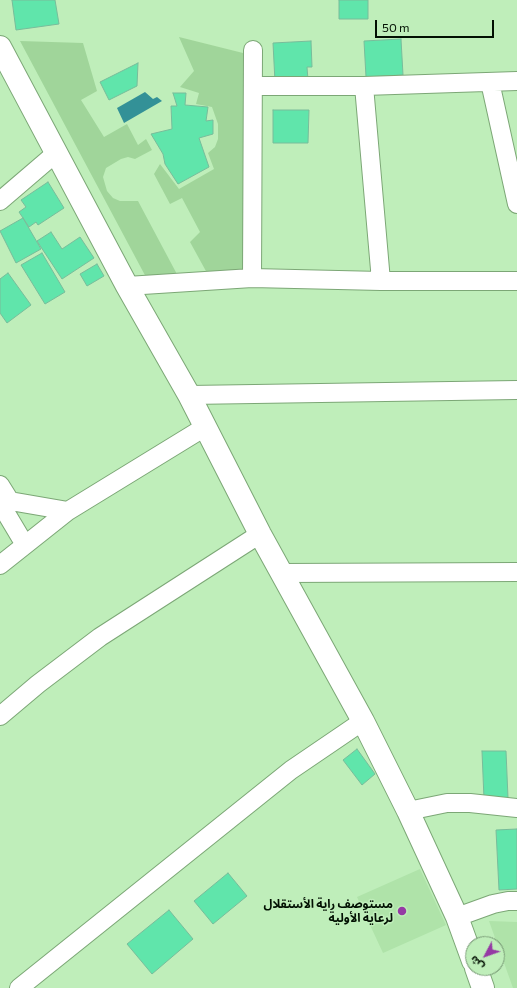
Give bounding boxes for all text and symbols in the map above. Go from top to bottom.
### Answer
scale bar [377,12,496,38]
text: 50 m [382,20,410,34]
place label: مستوصف راية الأستقلال لرعاية الأولية [263,897,393,925]
marker: مستوصف راية الأستقلال لرعاية الأولية [396,905,408,917]
north arrow [465,936,505,976]
text: ش [466,954,486,974]

